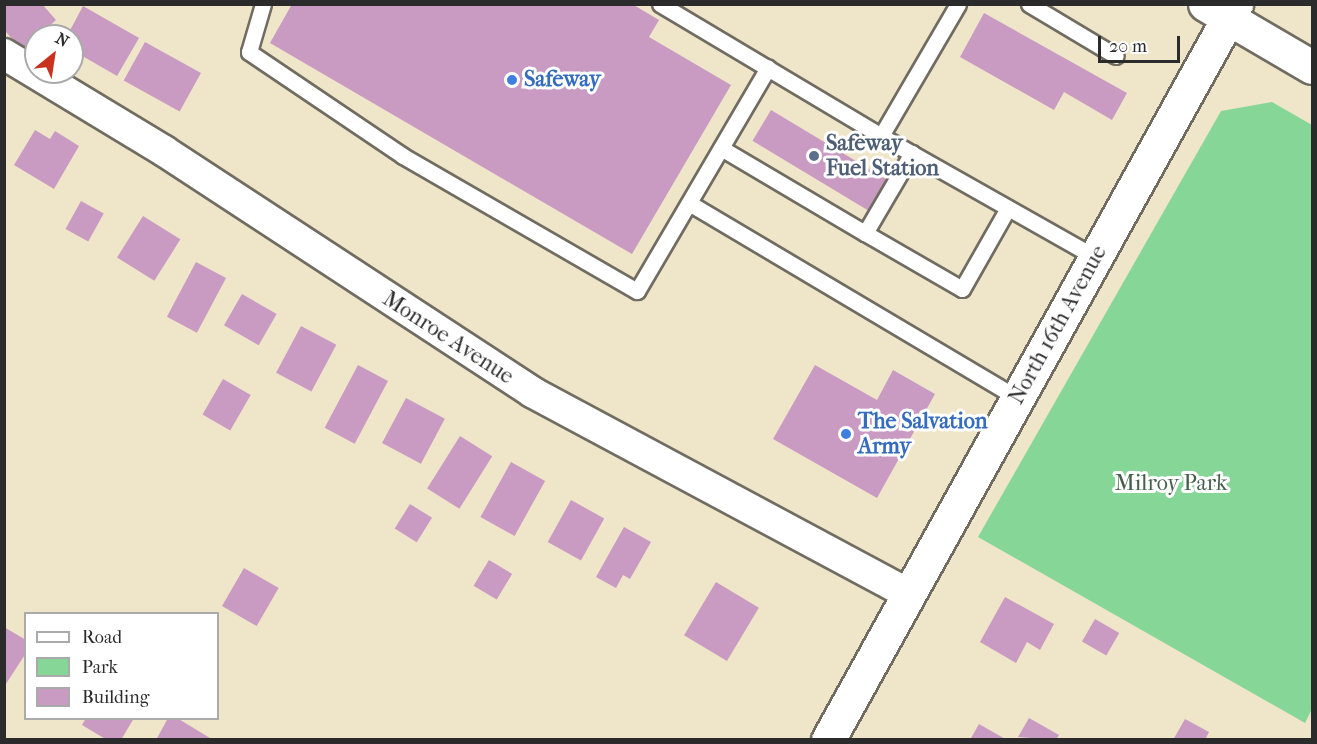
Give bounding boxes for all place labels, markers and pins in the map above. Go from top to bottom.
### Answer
place label: Safeway [524,67,601,93]
marker: Safeway [505,73,519,87]
place label: Safeway Fuel Station [826,130,939,182]
marker: Safeway Fuel Station [807,149,821,163]
place label: The Salvation Army [858,408,987,460]
marker: The Salvation Army [839,427,853,441]

